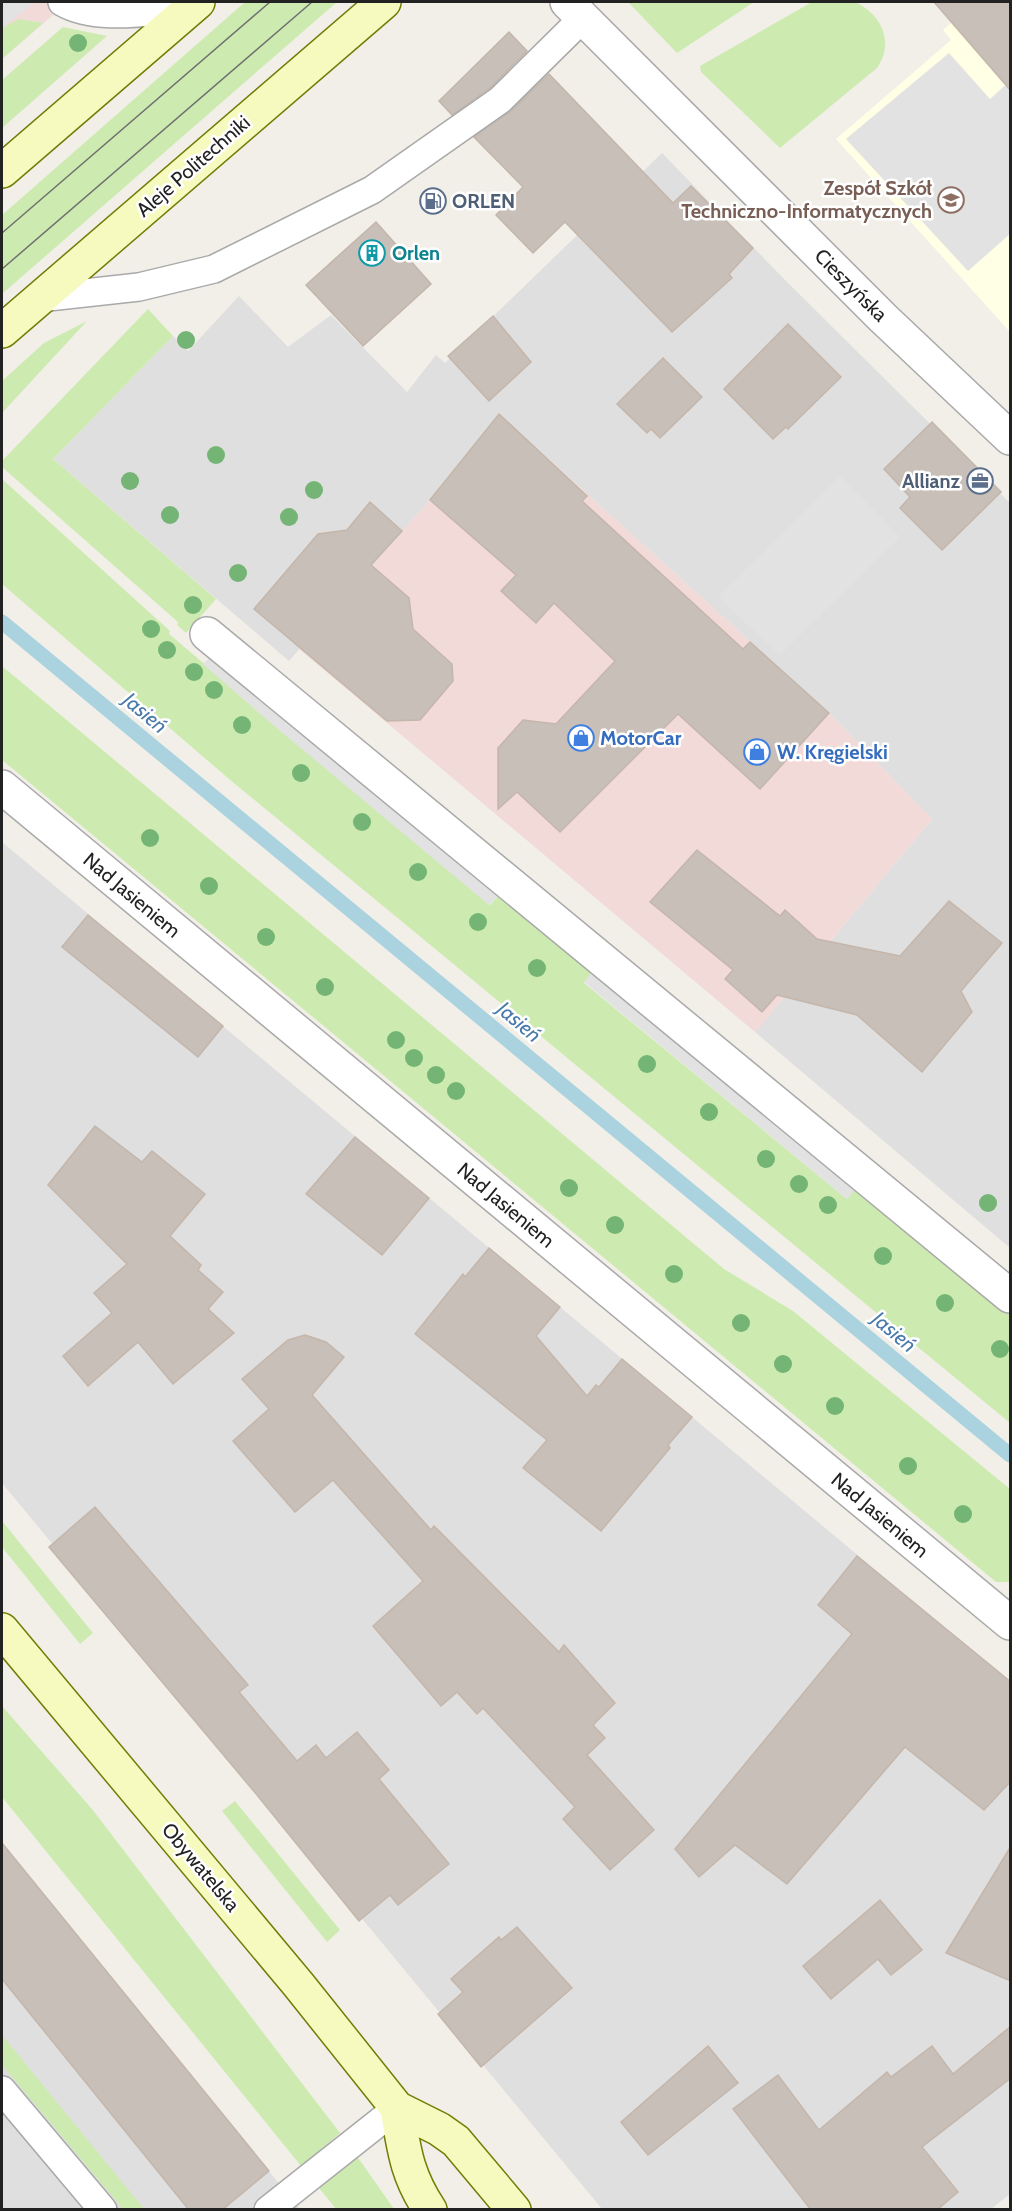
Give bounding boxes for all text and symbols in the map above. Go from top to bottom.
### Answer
street label: Aleje Politechniki [131,110,255,222]
place label: Zespół Szkół Techniczno-Informatycznych [681,176,932,223]
school or university icon: Zespół Szkół Techniczno-Informatycznych [936,185,966,215]
fuel station icon: ORLEN [418,186,448,216]
place label: ORLEN [452,189,515,213]
building icon: Orlen [357,238,387,268]
place label: Orlen [392,241,440,265]
street label: Cieszyńska [810,244,893,327]
office icon: Allianz [965,466,995,496]
place label: Allianz [902,469,961,493]
water label: Jasień [117,686,172,738]
shop icon: MotorCar [566,723,596,753]
place label: MotorCar [600,726,682,750]
shop icon: W. Kręgielski [742,737,772,767]
place label: W. Kręgielski [777,740,888,764]
street label: Nad Jasieniem [78,847,186,943]
water label: Jasień [491,995,546,1047]
street label: Nad Jasieniem [452,1157,560,1253]
water label: Jasień [866,1305,921,1357]
street label: Nad Jasieniem [826,1467,934,1563]
street label: Obywatelska [157,1818,245,1917]

